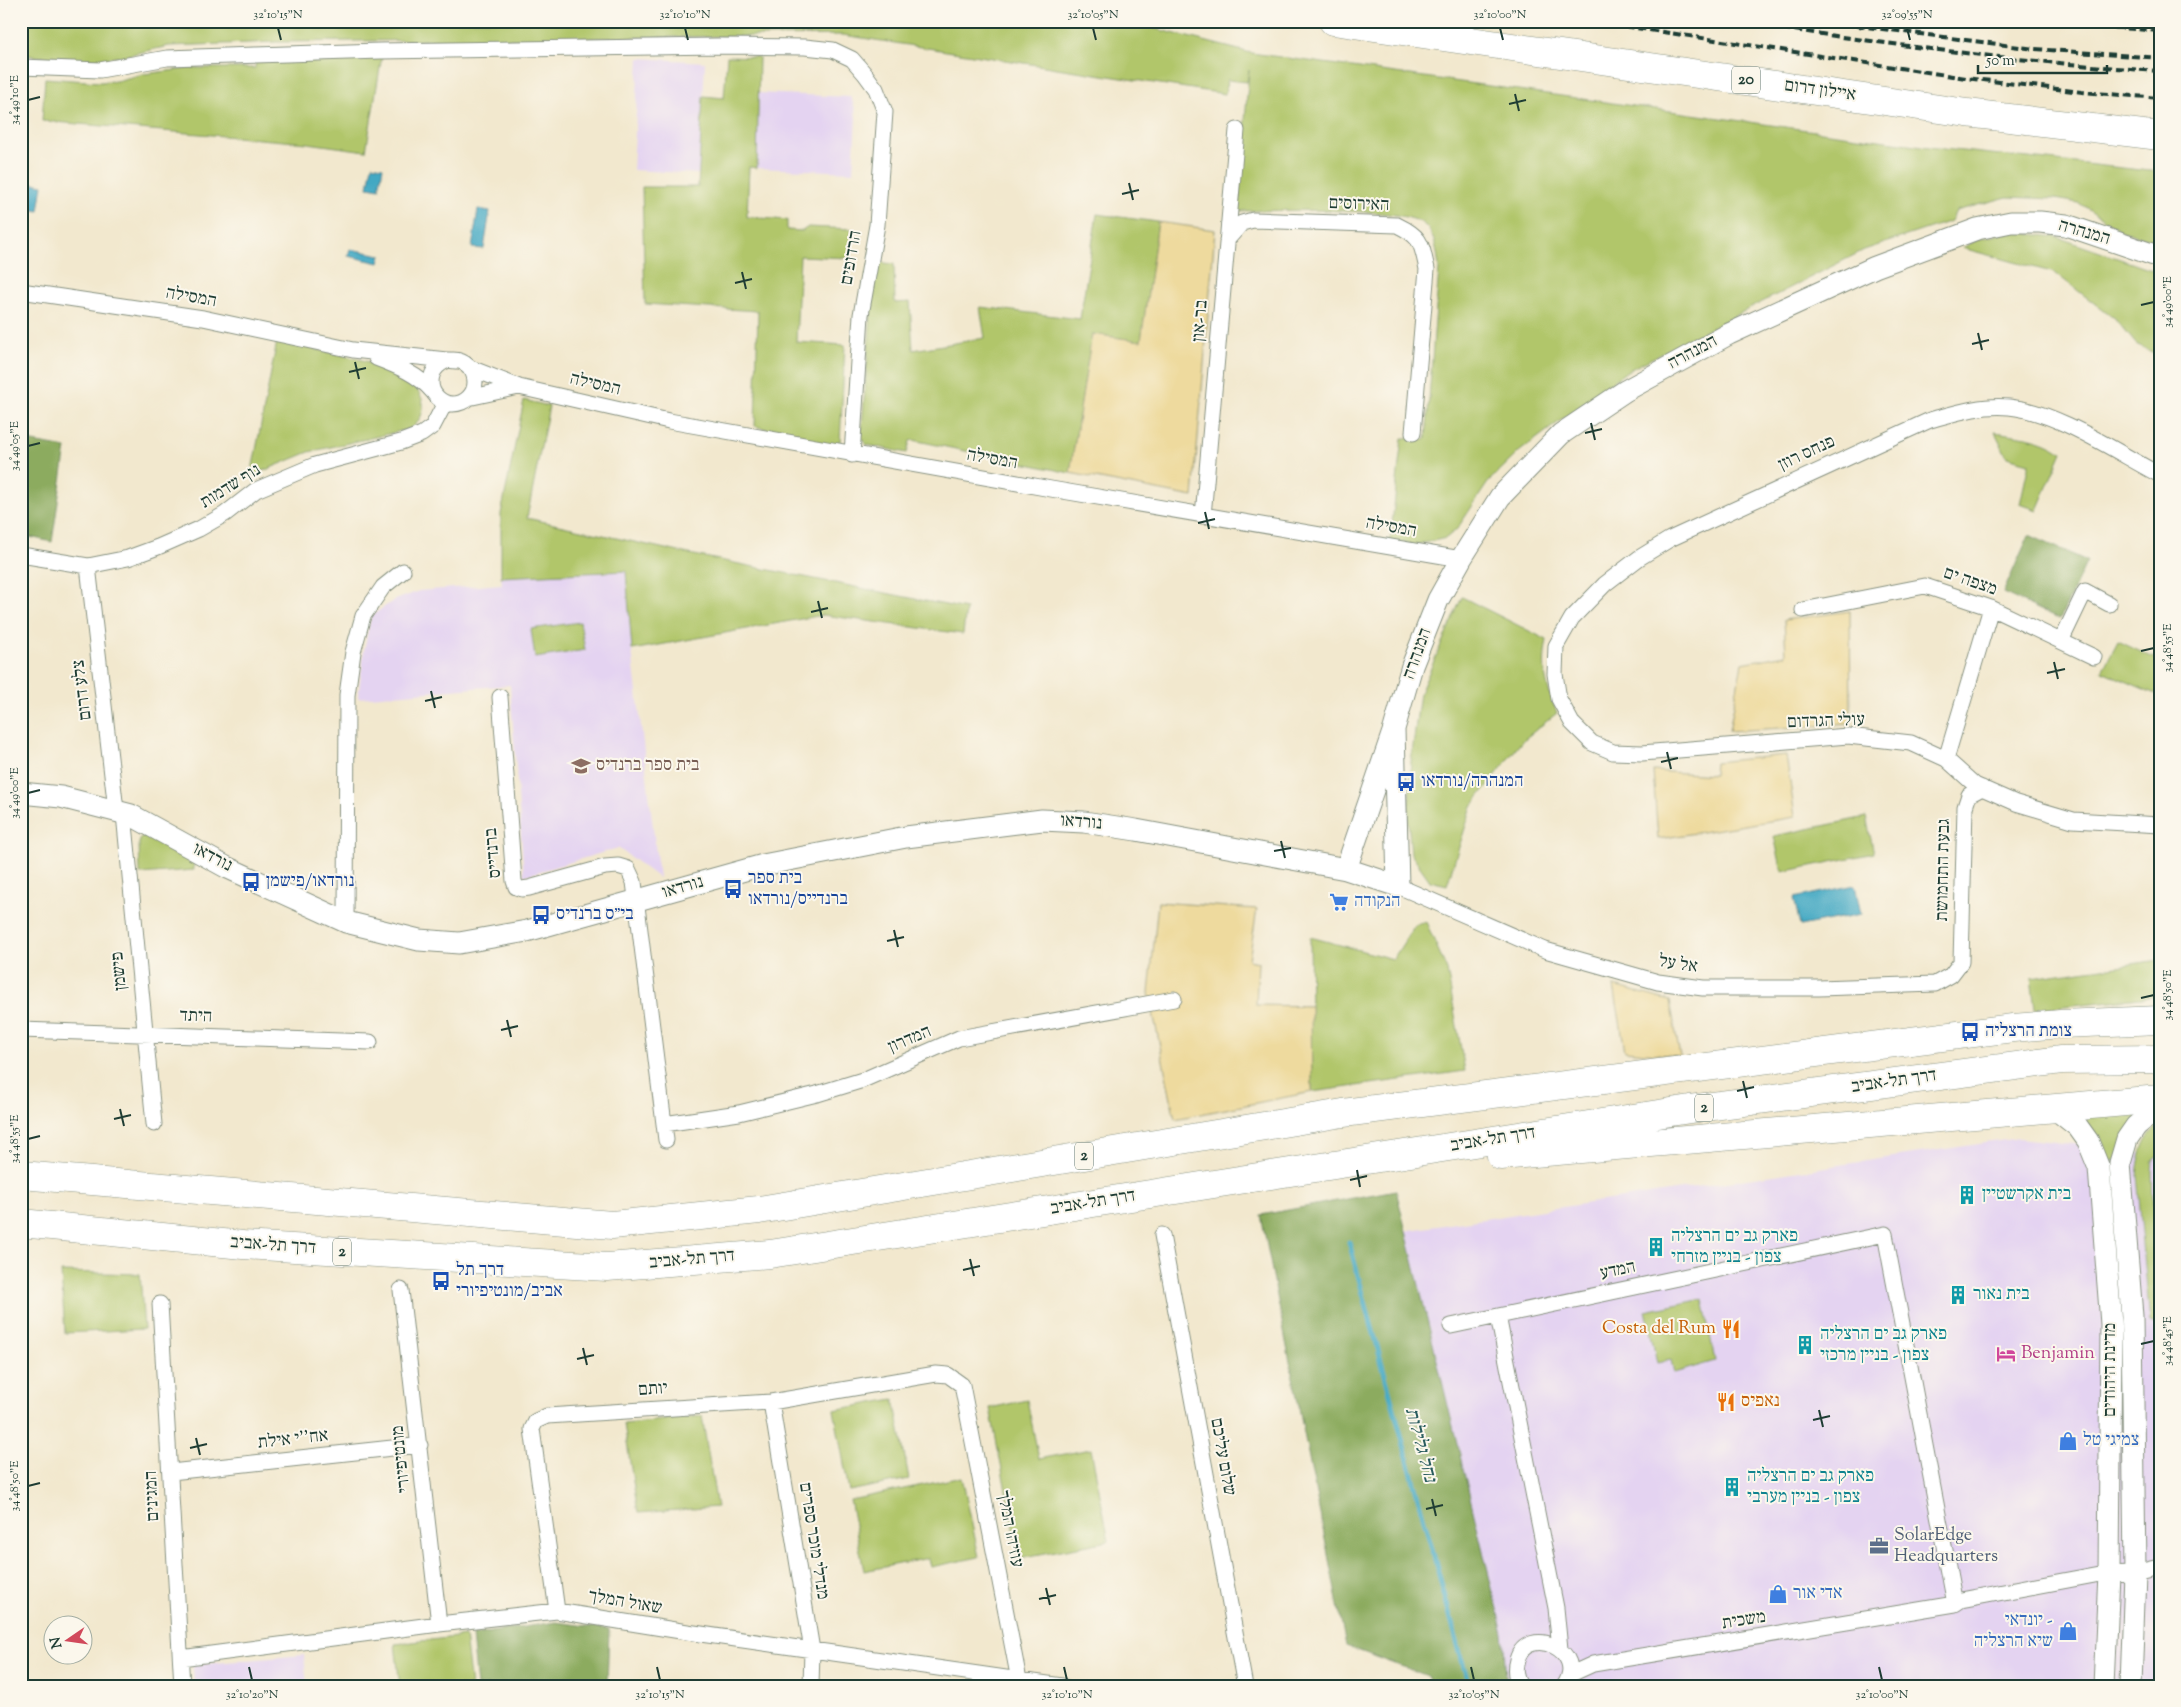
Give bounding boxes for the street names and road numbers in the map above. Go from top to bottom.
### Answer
road number: 20 [1732,66,1760,94]
street label: איילון דרום [1783,73,1857,109]
street label: האירוסים [1328,191,1390,219]
street label: המנהרה [2055,213,2113,253]
street label: הרדופים [834,229,870,287]
street label: המסילה [163,281,219,315]
street label: בר-און [1186,299,1216,343]
street label: המנהרה [1664,329,1722,377]
street label: המסילה [567,367,623,403]
street label: פנחס רוזן [1774,430,1840,478]
street label: המסילה [964,443,1020,477]
street label: נוף שדמות [196,458,266,516]
street label: המסילה [1363,511,1419,545]
street label: מצפה ים [1940,561,2000,603]
street label: המנהרה [1397,625,1439,683]
street label: צלע דרום [66,658,100,722]
street label: עולי הגרדום [1787,708,1865,736]
street label: נורדאו [1059,808,1103,838]
street label: גבעת התחמושת [1930,818,1958,922]
street label: ברנדייס [479,826,509,879]
street label: נורדאו [187,837,237,879]
street label: נורדאו [659,870,707,906]
street label: אל על [1656,949,1700,981]
street label: פישמן [105,950,135,992]
street label: היתד [179,1003,213,1031]
street label: המדרון [884,1019,936,1061]
street label: דרך תל-אביב [1850,1063,1938,1101]
road number: 2 [1695,1094,1713,1122]
street label: דרך תל-אביב [1449,1120,1537,1160]
road number: 2 [1075,1142,1093,1170]
street label: דרך תל-אביב [1049,1183,1137,1223]
street label: דרך תל-אביב [229,1230,317,1262]
road number: 2 [333,1238,351,1266]
street label: דרך תל-אביב [648,1243,736,1277]
street label: המדע [1598,1255,1638,1287]
street label: מדינת היהודים [2098,1323,2124,1417]
street label: יותם [637,1376,669,1404]
street label: שלום עליכם [1202,1416,1242,1498]
street label: אח''י אילת [256,1423,330,1457]
street label: מונטיפיורי [386,1424,418,1494]
street label: המגינים [139,1470,167,1522]
street label: מנדלי מוכר ספרים [791,1481,835,1601]
street label: עוזיהו המלך [989,1488,1029,1570]
street label: שאול המלך [586,1584,664,1622]
street label: משכית [1720,1605,1768,1637]

